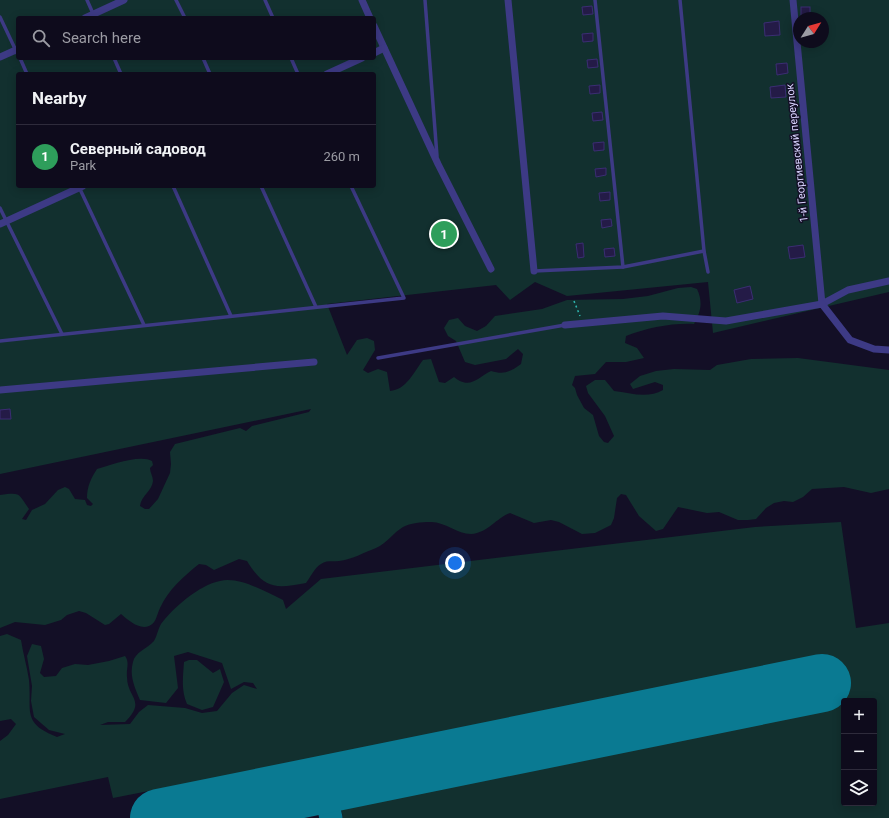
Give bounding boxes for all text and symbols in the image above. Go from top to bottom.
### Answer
north arrow [793,12,829,48]
search box [16,16,376,60]
icon: search [30,27,52,49]
text: Search here [62,29,141,47]
street label: 1-й Георгиевский переулок [783,83,811,223]
text: Nearby [32,88,87,108]
text: Северный садовод [70,140,206,158]
text: 1 [41,149,49,164]
text: 260 m [323,149,360,164]
text: Park [70,158,96,173]
pin: 1 [431,219,457,249]
your location [445,553,465,573]
map controls [841,698,877,806]
button: + [841,698,877,734]
button: − [841,734,877,770]
button: layers [841,770,877,806]

